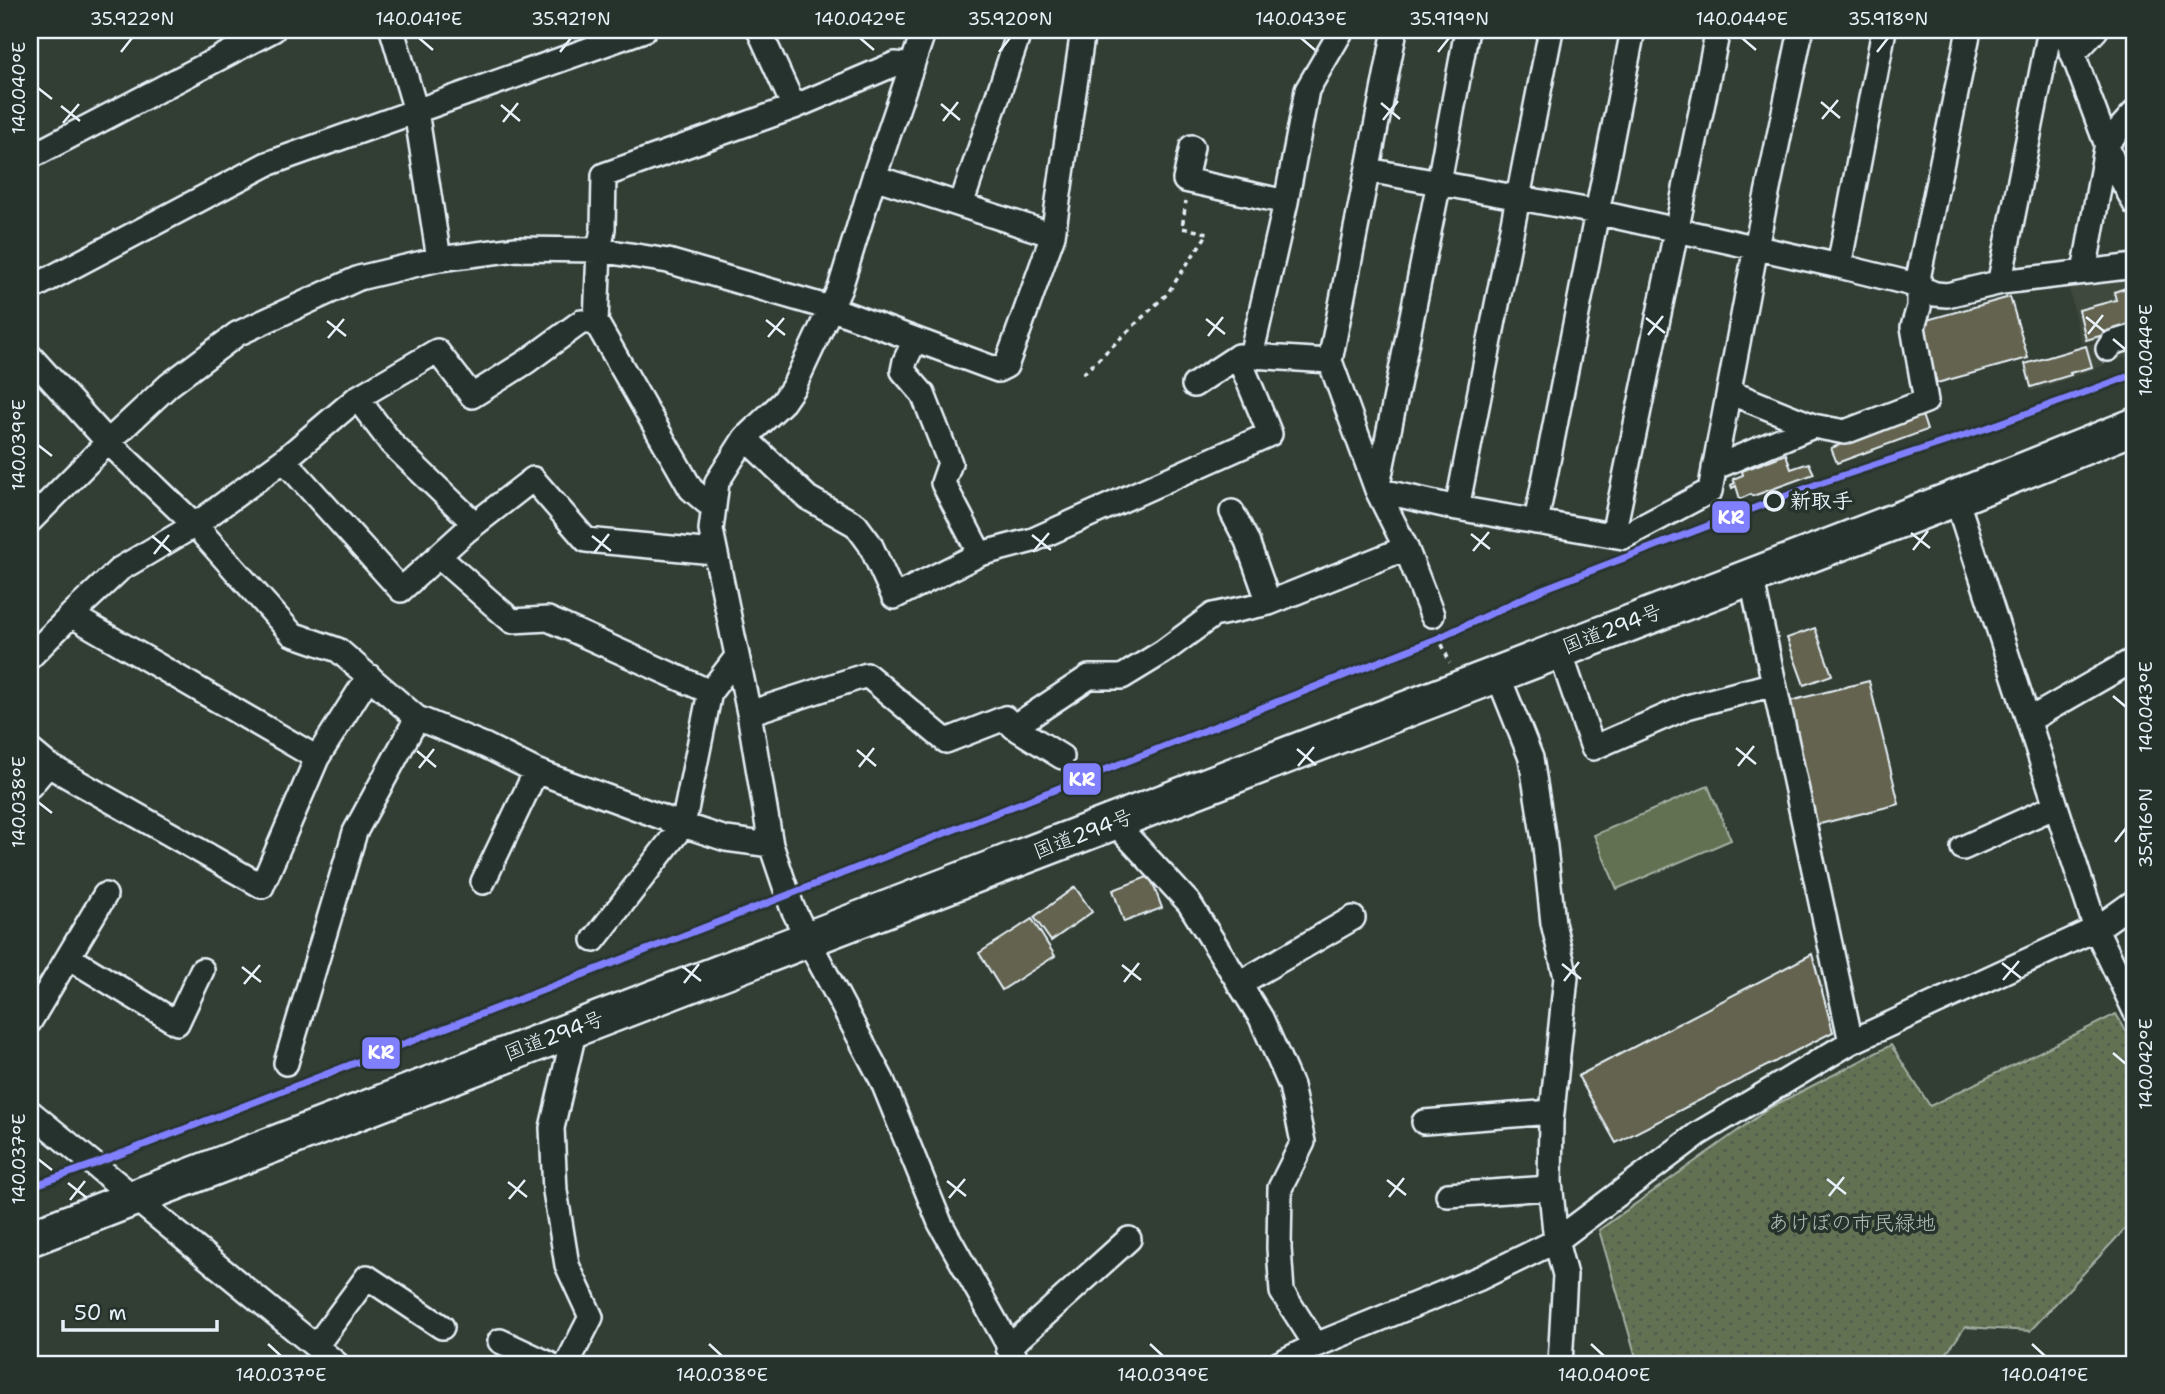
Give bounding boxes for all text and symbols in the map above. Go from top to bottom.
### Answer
text: 35.922°N [90,7,174,31]
text: 140.041°E [376,7,462,31]
text: 35.921°N [531,7,611,31]
text: 140.042°E [814,7,906,31]
text: 35.920°N [968,7,1052,31]
text: 140.043°E [1255,7,1347,31]
text: 35.919°N [1409,7,1489,31]
text: 140.044°E [1696,7,1788,31]
text: 35.918°N [1848,7,1928,31]
text: 140.040°E [7,42,31,134]
text: 140.044°E [2134,304,2158,396]
text: 140.039°E [7,399,31,491]
place label: 新取手 [1790,487,1853,515]
marker: 新取手 [1764,491,1784,511]
line badge: KR [1711,500,1751,534]
text: KR [1717,505,1745,530]
street label: 国道294号 [1558,597,1666,661]
text: 140.043°E [2134,661,2158,753]
text: 140.038°E [7,756,31,848]
line badge: KR [1062,762,1102,796]
text: KR [1068,767,1096,792]
text: 35.916°N [2134,788,2158,868]
street label: 国道294号 [1029,802,1137,866]
street label: 国道294号 [500,1004,608,1068]
text: 140.042°E [2134,1018,2158,1110]
line badge: KR [361,1036,401,1070]
text: KR [367,1040,395,1065]
text: 140.037°E [7,1114,31,1204]
park label: あけぼの市民緑地 [1768,1209,1936,1237]
scale bar [63,1289,217,1333]
text: 50 m [74,1299,127,1327]
text: 140.037°E [236,1363,326,1387]
text: 140.038°E [676,1363,768,1387]
text: 140.039°E [1117,1363,1209,1387]
text: 140.040°E [1558,1363,1650,1387]
text: 140.041°E [2002,1363,2088,1387]

